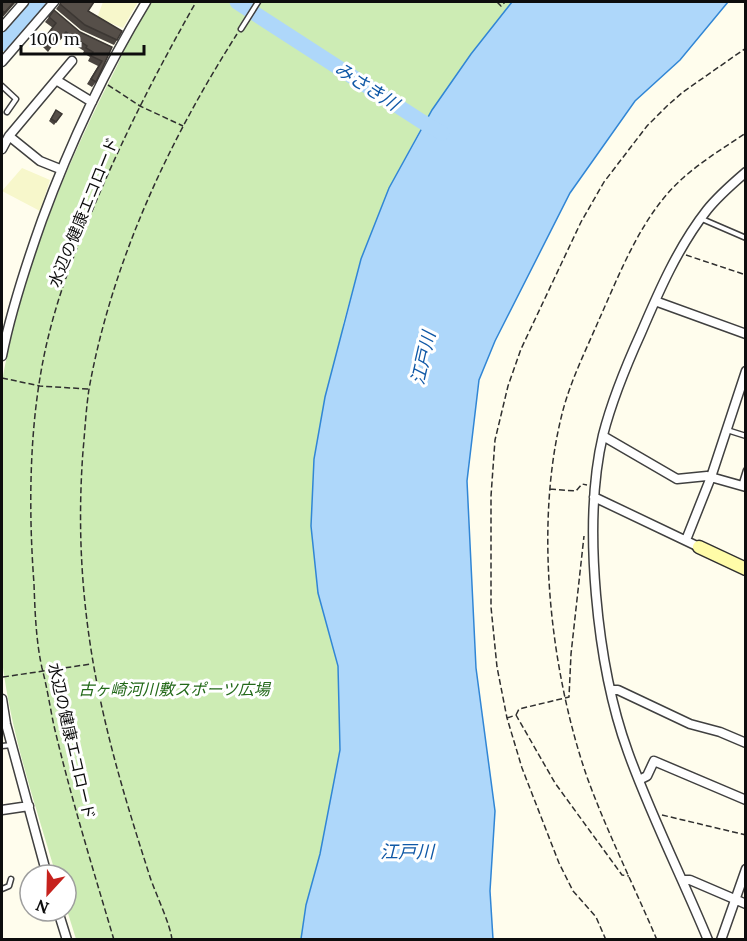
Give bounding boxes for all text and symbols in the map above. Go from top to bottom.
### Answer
scale bar [21,18,144,56]
text: 100 m [30,27,80,50]
water label: みさき川 [331,57,405,116]
street label: 水辺の健康エコロード [44,134,122,290]
water label: 江戸川 [406,327,441,387]
street label: 水辺の健康エコロード [44,661,100,821]
park label: 古ヶ崎河川敷スポーツ広場 [78,679,272,699]
water label: 江戸川 [380,840,436,863]
north arrow [18,863,78,923]
text: N [33,895,52,918]

